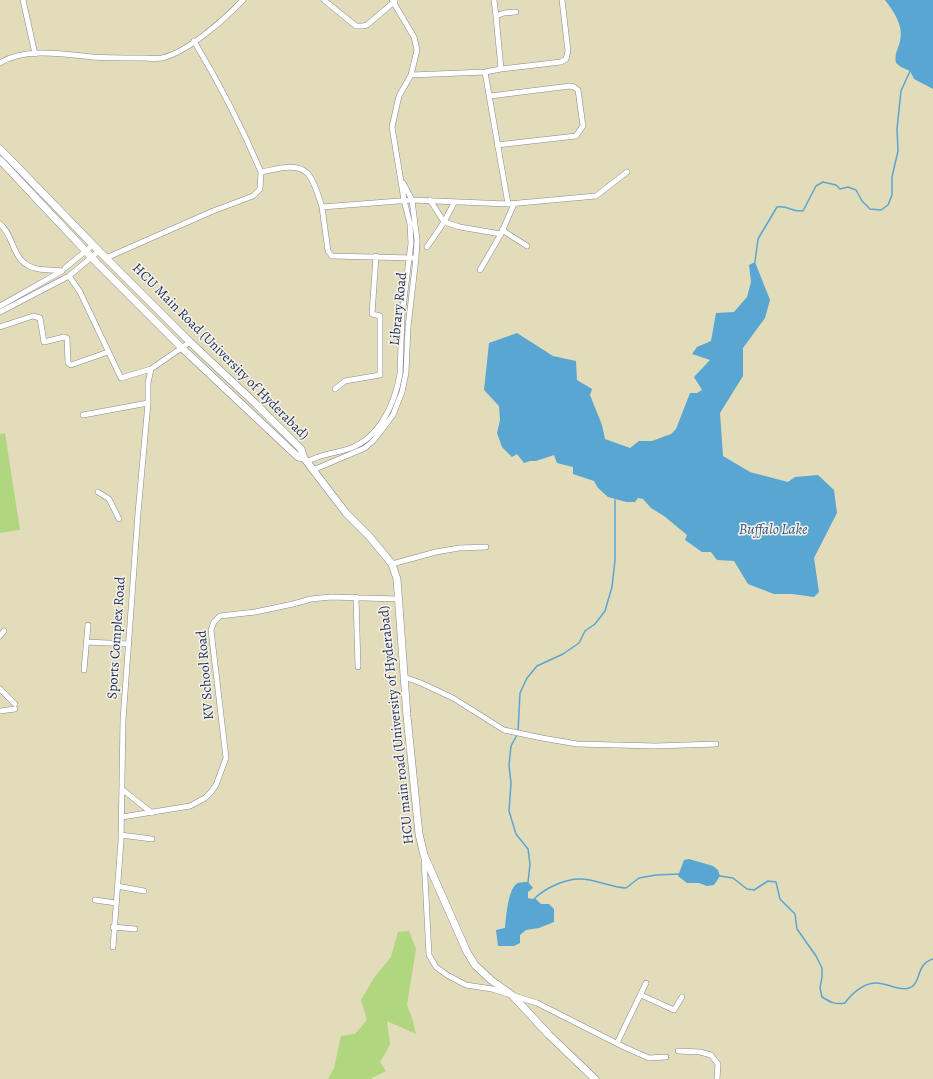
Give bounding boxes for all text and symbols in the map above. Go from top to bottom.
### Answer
street label: HCU Main Road (University of Hyderabad) [128,260,312,444]
street label: Library Road [387,272,411,346]
water label: Buffalo Lake [739,521,807,539]
street label: Sports Complex Road [104,576,130,700]
street label: HCU main road (University of Hyderabad) [376,605,418,845]
street label: KV School Road [194,629,218,721]

